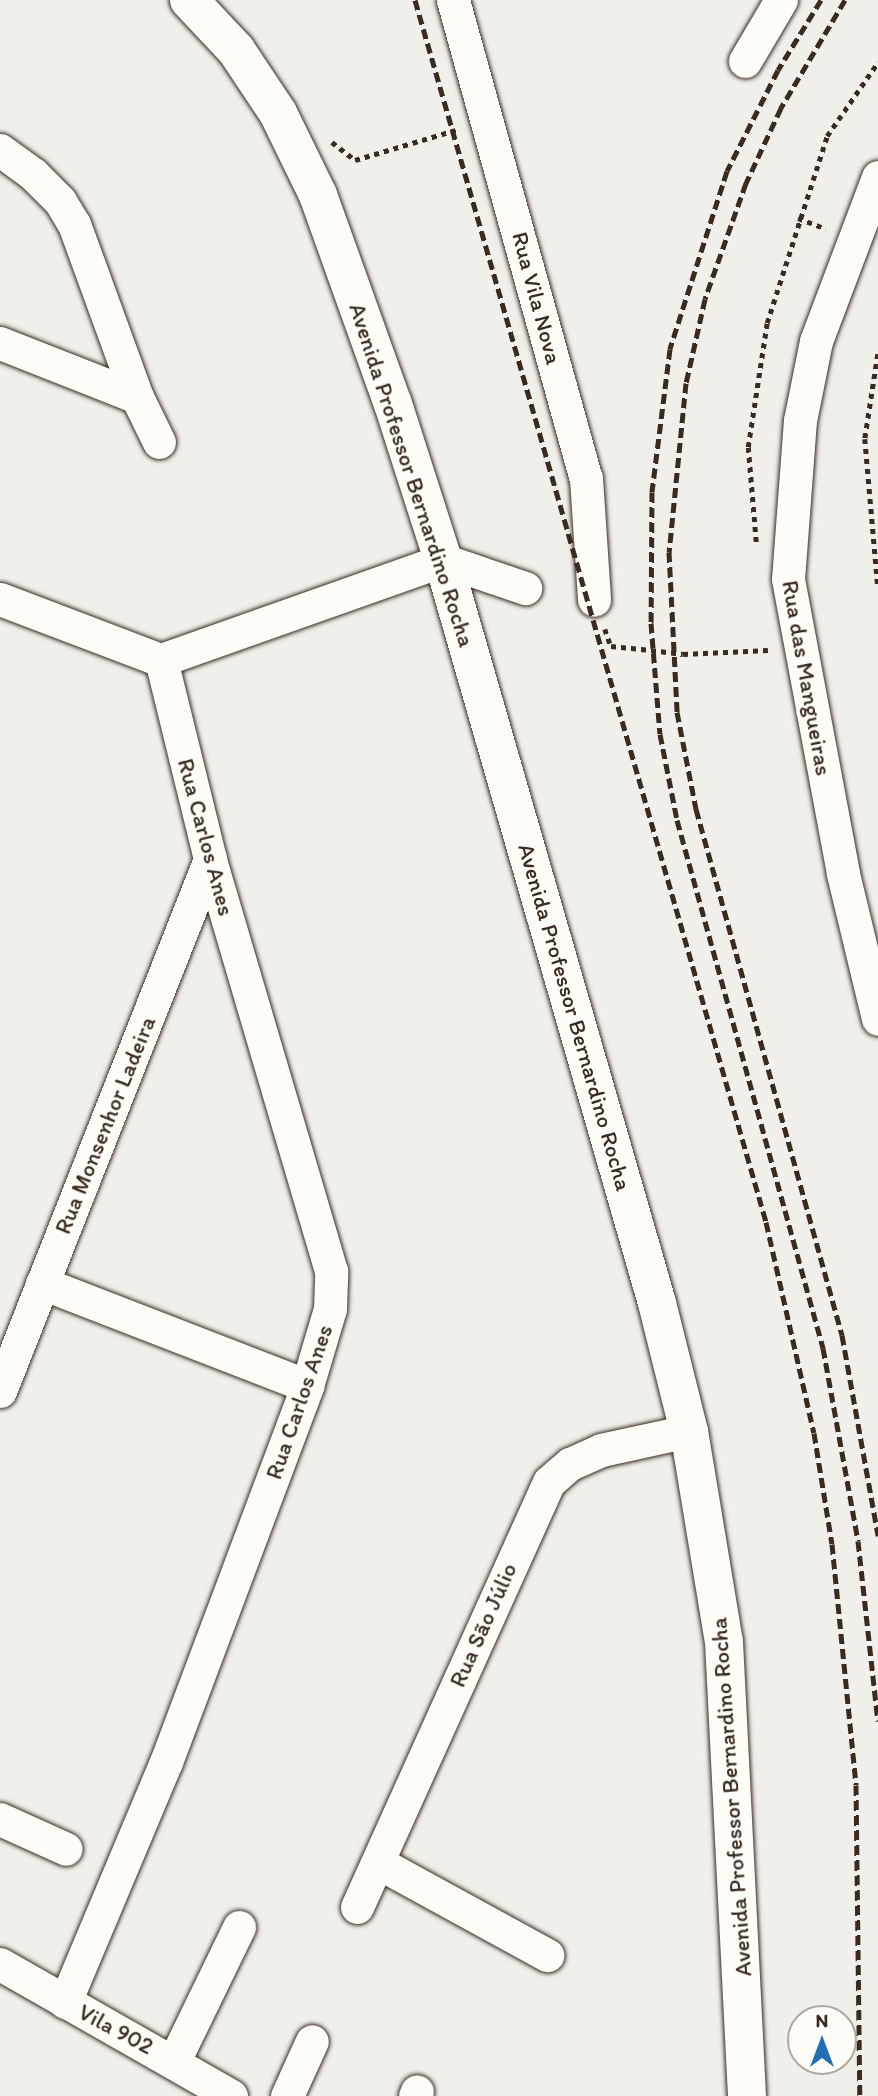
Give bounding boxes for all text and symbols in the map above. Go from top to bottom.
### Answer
street label: Rua Vila Nova [506,229,568,367]
street label: Avenida Professor Bernardino Rocha [344,300,480,650]
street label: Rua das Mangueiras [776,578,838,778]
street label: Rua Carlos Anes [172,755,240,919]
street label: Avenida Professor Bernardino Rocha [512,841,638,1193]
street label: Rua Monsenhor Ladeira [49,1012,161,1238]
street label: Rua Carlos Anes [260,1321,338,1483]
street label: Rua São Júlio [443,1559,523,1691]
street label: Avenida Professor Bernardino Rocha [705,1617,757,1977]
street label: Vila 902 [74,1998,158,2060]
north arrow [787,2005,857,2075]
text: N [816,2009,828,2032]

